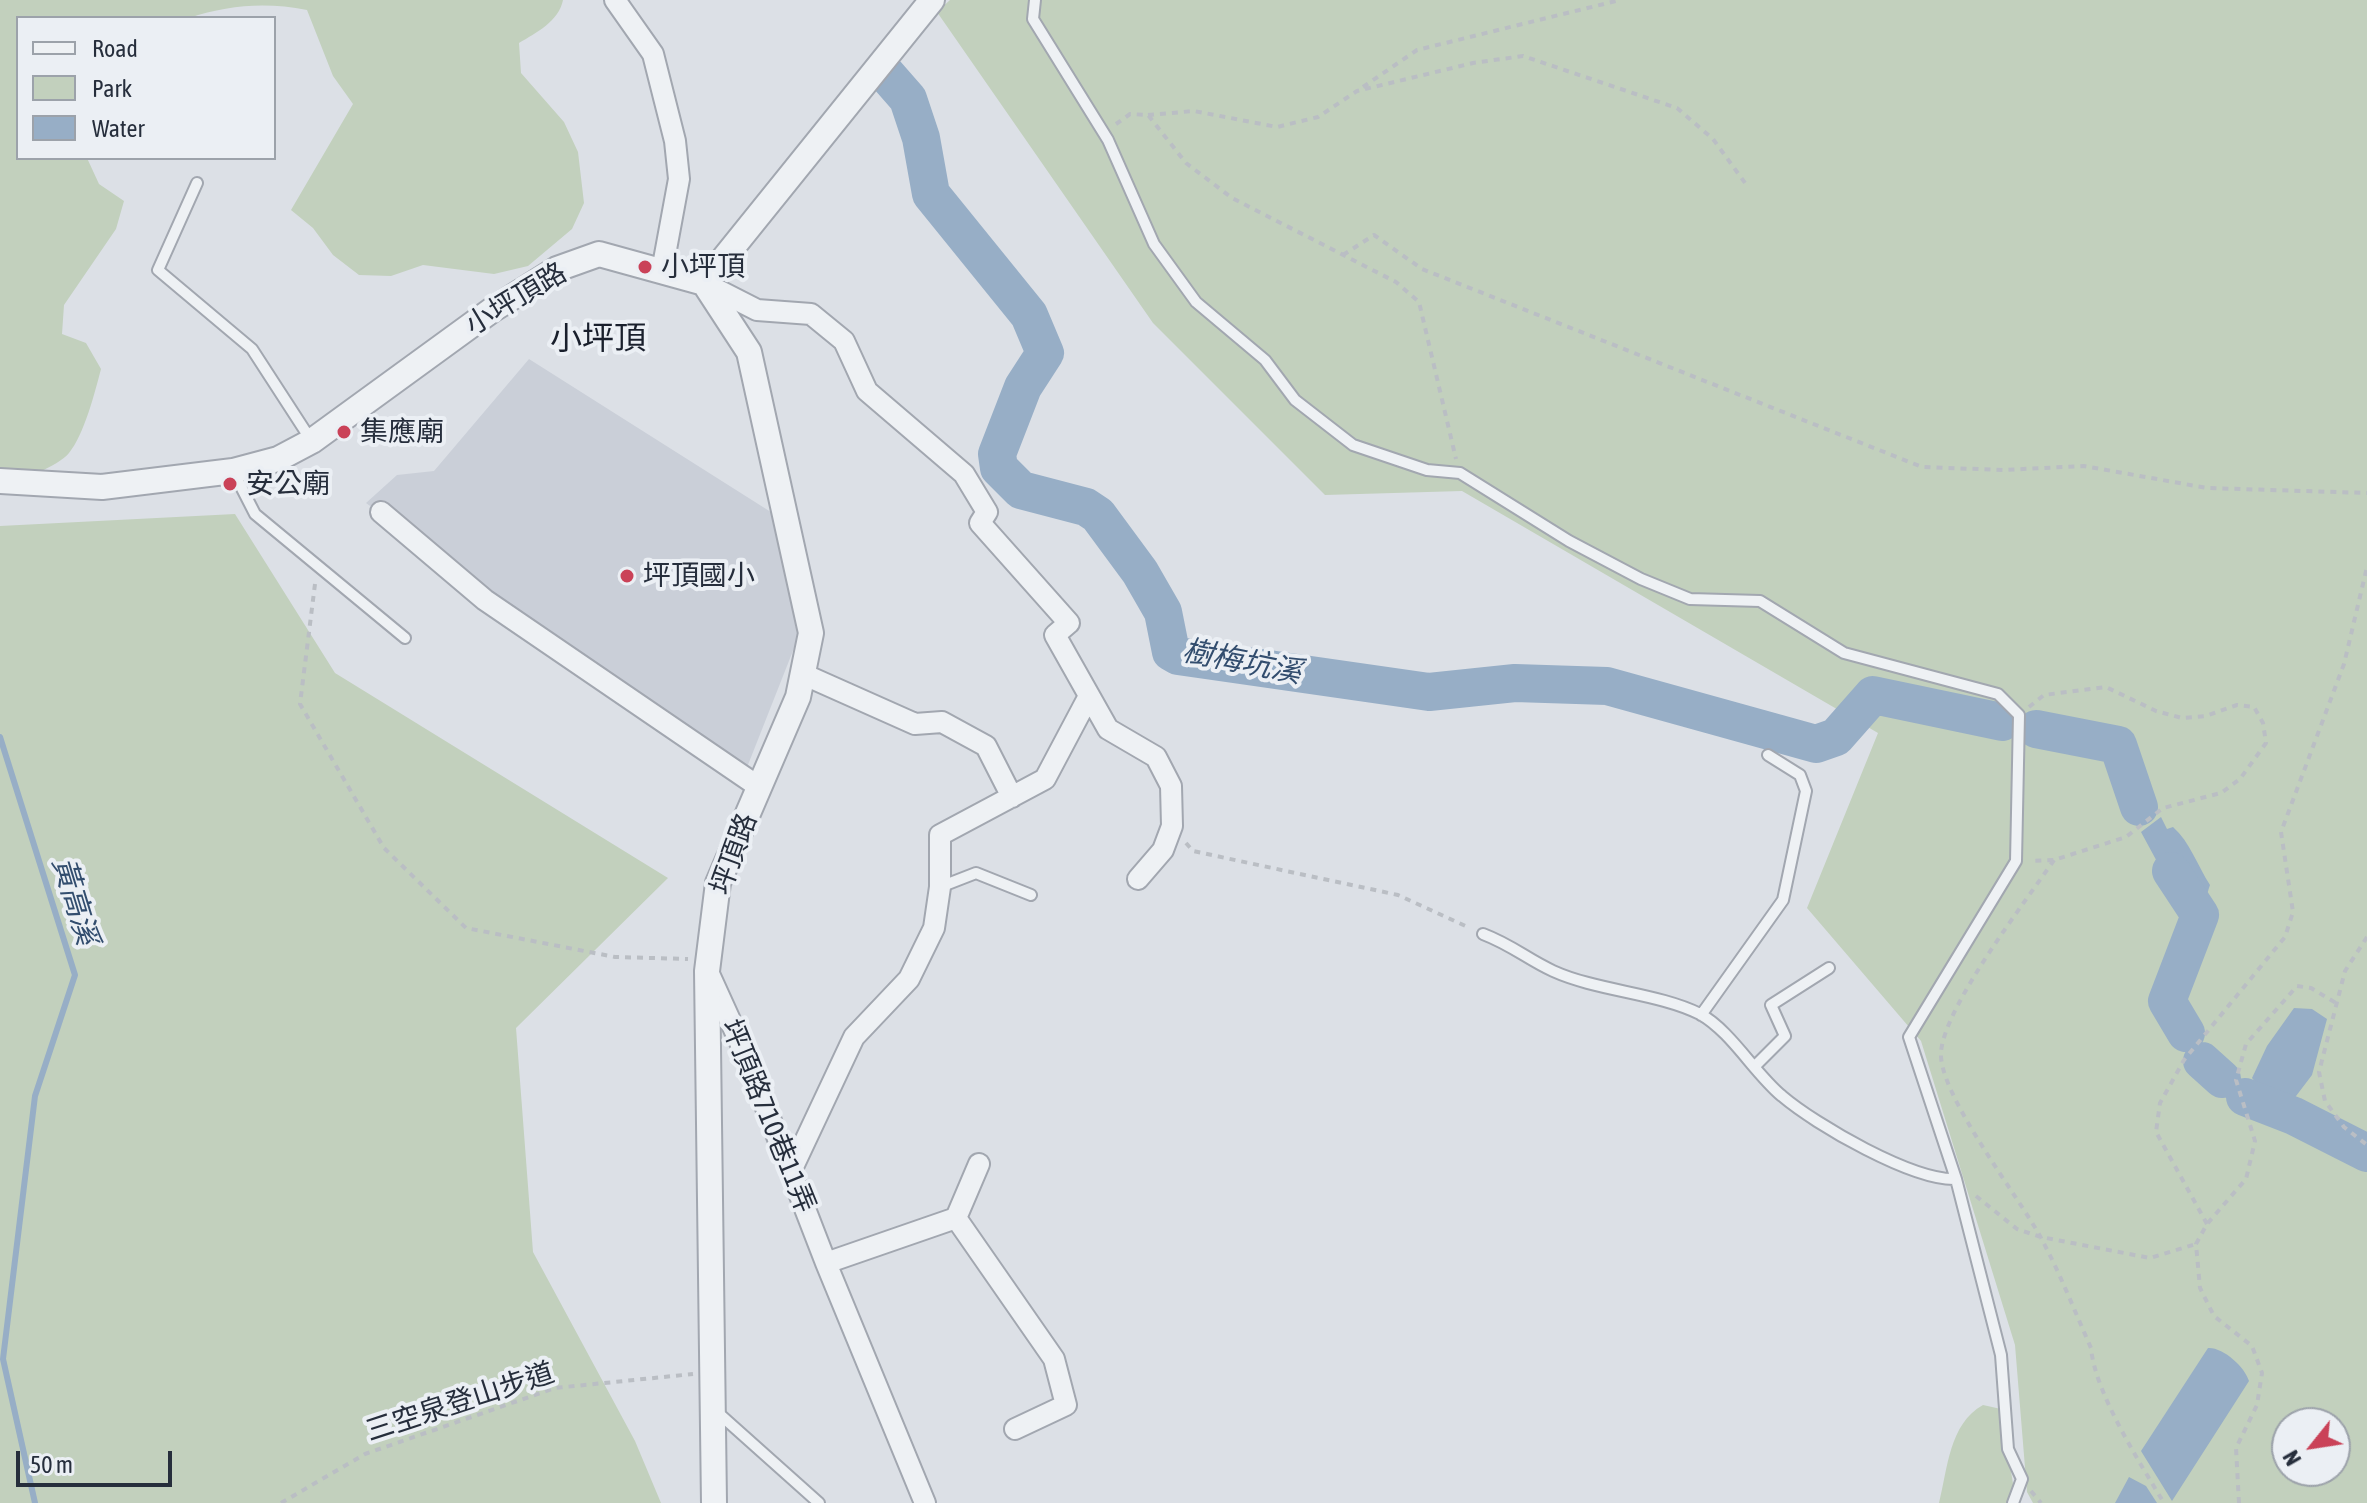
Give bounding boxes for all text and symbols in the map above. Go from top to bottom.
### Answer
legend [16,16,276,160]
text: Road [92,35,138,62]
text: Park [92,75,132,102]
text: Water [92,115,145,142]
place label: 小坪頂 [661,250,745,284]
street label: 小坪頂路 [459,256,573,342]
marker: 小坪頂 [636,258,654,276]
district label: 小坪頂 [550,320,646,358]
place label: 集應廟 [360,415,444,449]
marker: 集應廟 [335,423,353,441]
place label: 安公廟 [246,467,330,501]
marker: 安公廟 [221,475,239,493]
place label: 坪頂國小 [643,559,755,593]
marker: 坪頂國小 [618,567,636,585]
water label: 樹梅坑溪 [1180,633,1304,691]
street label: 坪頂路 [704,809,764,899]
water label: 黃高溪 [45,853,105,949]
street label: 坪頂路710巷11弄 [714,1014,822,1218]
street label: 三空泉登山步道 [362,1356,558,1448]
north arrow [2271,1407,2351,1487]
scale bar [20,1435,176,1485]
text: N [2277,1446,2306,1470]
text: 50 m [30,1451,73,1478]

